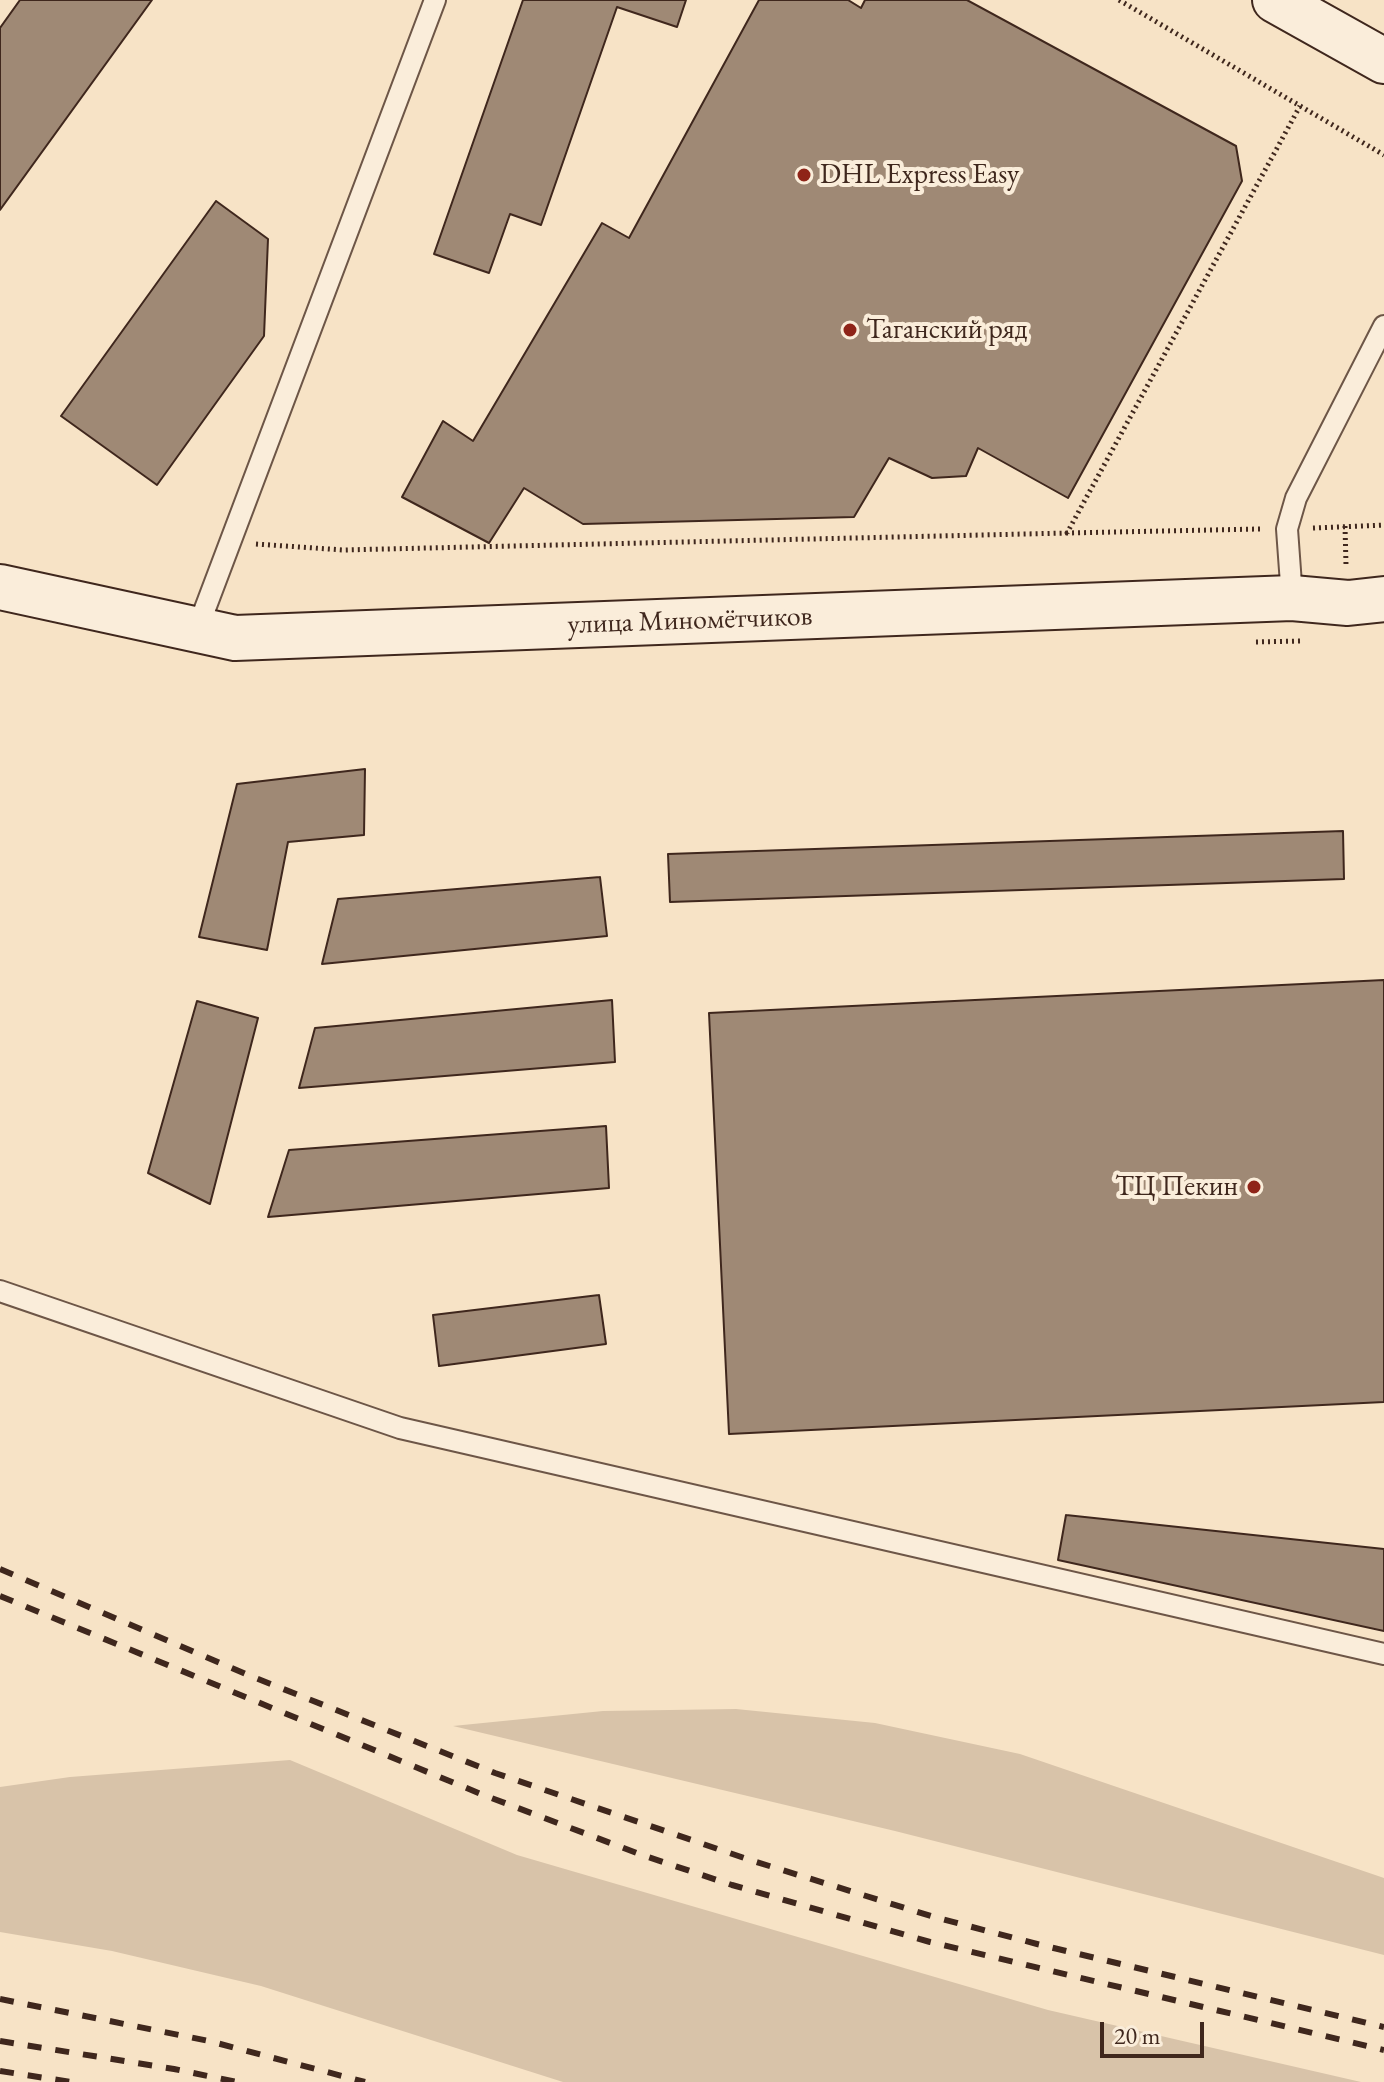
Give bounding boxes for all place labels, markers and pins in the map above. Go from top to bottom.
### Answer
place label: DHL Express Easy [820,158,1019,192]
marker: DHL Express Easy [795,166,813,184]
place label: Таганский ряд [866,313,1028,347]
marker: Таганский ряд [841,321,859,339]
place label: ТЦ Пекин [1115,1170,1238,1204]
marker: ТЦ Пекин [1245,1178,1263,1196]

